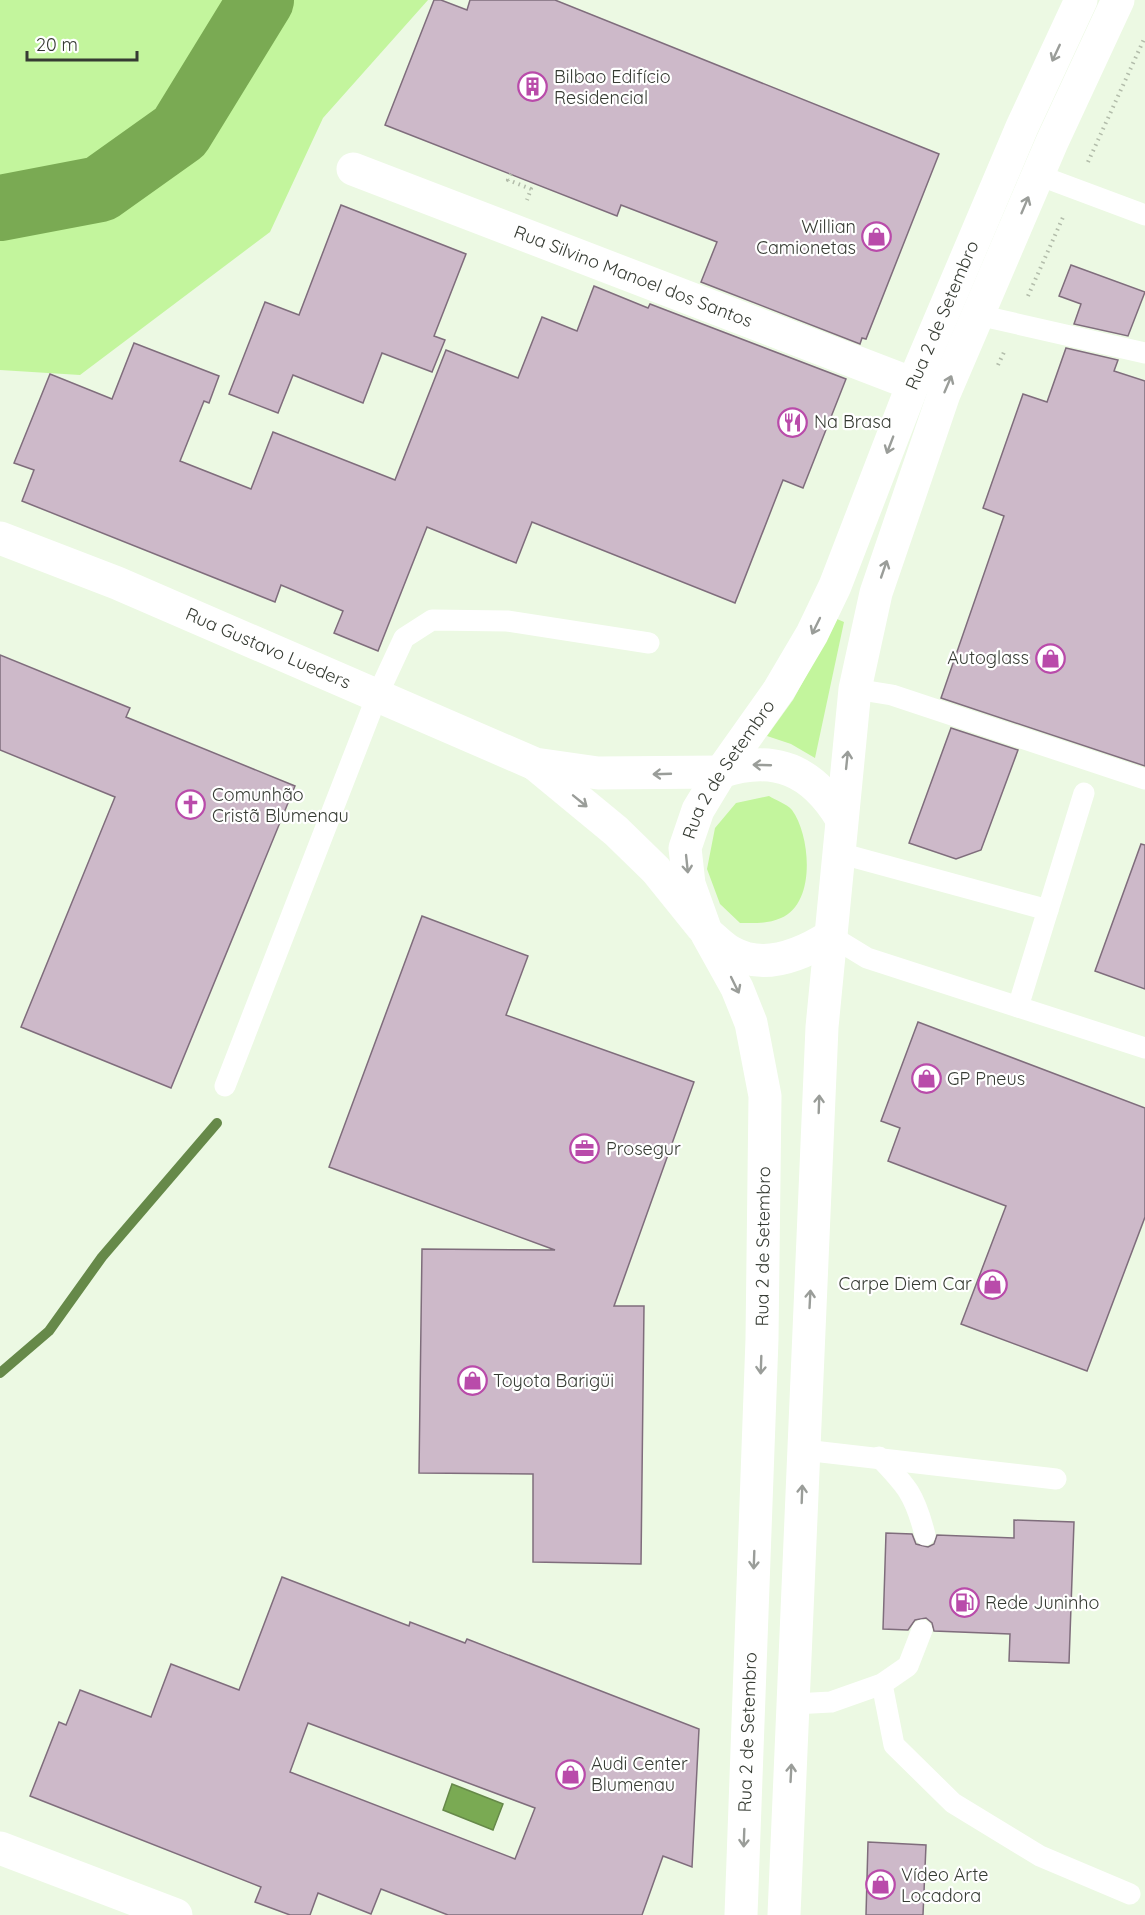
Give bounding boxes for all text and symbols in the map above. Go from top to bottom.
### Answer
scale bar [27,24,136,62]
text: 20 m [36,33,78,56]
one-way arrow [1050,44,1061,62]
place label: Bilbao Edifício Residencial [554,65,671,109]
building icon: Bilbao Edifício Residencial [517,71,549,103]
one-way arrow [1020,197,1031,215]
place label: Willian Camionetas [756,215,856,259]
street label: Rua Silvino Manoel dos Santos [511,220,756,332]
shop icon: Willian Camionetas [861,221,893,253]
street label: Rua 2 de Setembro [900,237,984,393]
one-way arrow [943,376,954,394]
restaurant icon: Na Brasa [777,406,809,438]
place label: Na Brasa [814,410,892,433]
one-way arrow [884,436,895,454]
one-way arrow [880,560,891,579]
street label: Rua Gustavo Lueders [182,602,354,694]
one-way arrow [810,616,822,634]
shop icon: Autoglass [1034,642,1066,674]
place label: Autoglass [947,646,1029,669]
street label: Rua 2 de Setembro [677,695,780,842]
one-way arrow [842,750,853,770]
one-way arrow [753,759,773,771]
one-way arrow [653,768,673,779]
place label: Comunhão Cristã Blumenau [212,783,349,827]
church icon: Comunhão Cristã Blumenau [175,789,207,821]
one-way arrow [572,794,588,807]
one-way arrow [681,853,692,873]
one-way arrow [729,976,741,994]
shop icon: GP Pneus [910,1063,942,1095]
place label: GP Pneus [947,1067,1025,1090]
one-way arrow [813,1095,824,1115]
office icon: Prosegur [569,1133,601,1165]
place label: Prosegur [606,1137,681,1160]
street label: Rua 2 de Setembro [750,1166,775,1327]
shop icon: Carpe Diem Car [977,1268,1009,1300]
place label: Carpe Diem Car [839,1272,972,1295]
one-way arrow [805,1290,816,1310]
one-way arrow [755,1354,766,1374]
shop icon: Toyota Barigüi [456,1365,488,1397]
place label: Toyota Barigüi [493,1369,614,1392]
one-way arrow [797,1484,808,1504]
one-way arrow [748,1549,759,1569]
fuel station icon: Rede Juninho [948,1587,980,1619]
place label: Rede Juninho [985,1591,1099,1614]
street label: Rua 2 de Setembro [733,1652,762,1813]
place label: Audi Center Blumenau [591,1752,688,1796]
shop icon: Audi Center Blumenau [554,1758,586,1790]
one-way arrow [785,1763,796,1783]
one-way arrow [738,1828,749,1848]
place label: Vídeo Arte Locadora [901,1863,988,1907]
shop icon: Vídeo Arte Locadora [864,1869,896,1901]

